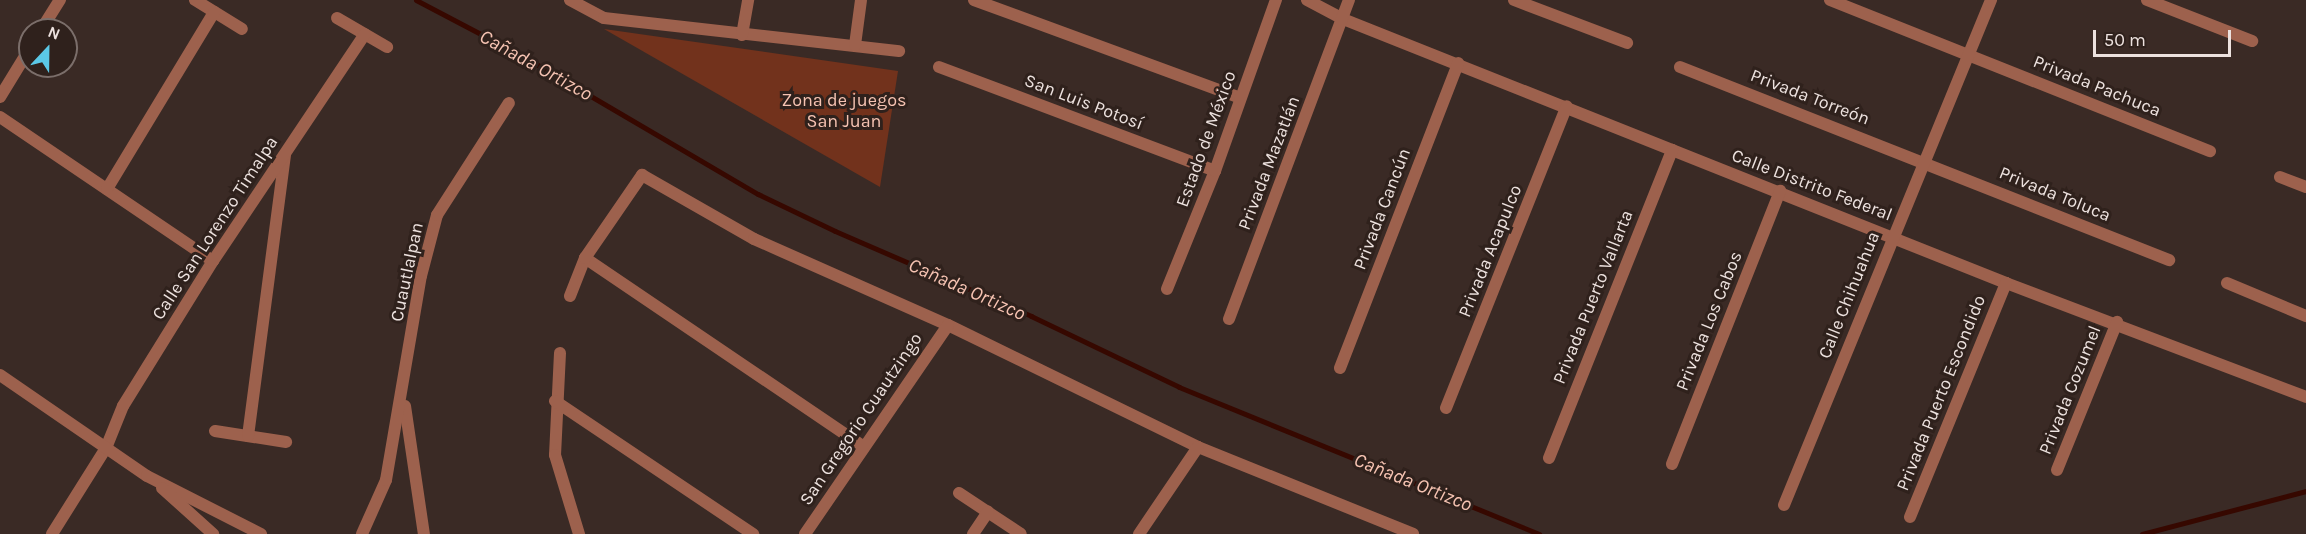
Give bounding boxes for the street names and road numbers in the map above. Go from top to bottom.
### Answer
street label: Privada Pachuca [2030,51,2164,121]
street label: Privada Torreón [1747,64,1873,130]
street label: Estado de México [1171,68,1241,210]
street label: San Luis Potosí [1022,69,1146,135]
street label: Privada Mazatlán [1234,93,1304,233]
street label: Calle San Lorenzo Timalpa [148,132,282,324]
street label: Calle Distrito Federal [1729,144,1895,226]
street label: Privada Cancún [1349,145,1415,273]
street label: Privada Toluca [1996,162,2114,226]
street label: Privada Acapulco [1454,182,1526,320]
street label: Privada Puerto Vallarta [1548,207,1638,387]
street label: Cuautlalpan [386,220,428,324]
street label: Calle Chihuahua [1814,228,1884,362]
street label: Privada Los Cabos [1671,248,1747,394]
street label: Privada Puerto Escondido [1892,292,1990,494]
street label: Privada Cozumel [2034,322,2106,458]
street label: San Gregorio Cuautzingo [795,329,927,509]

